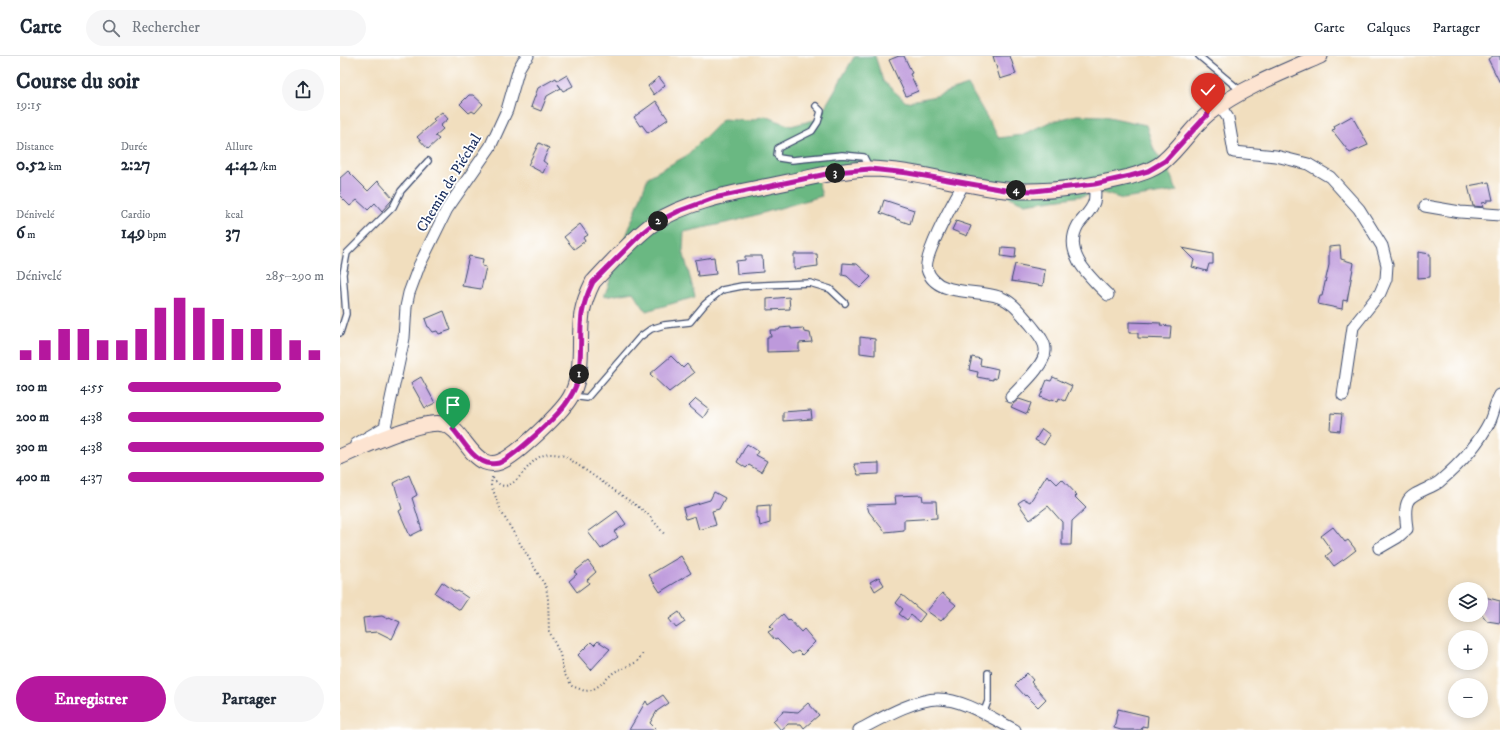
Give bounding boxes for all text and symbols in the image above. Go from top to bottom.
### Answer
search box [86,10,366,46]
text: Carte [20,16,62,39]
icon: search [100,17,122,39]
text: Rechercher [132,18,200,37]
text: Carte [1314,19,1345,37]
text: Calques [1367,19,1410,37]
text: Partager [1432,19,1480,37]
text: Course du soir [16,68,140,95]
button: share [282,69,324,111]
pin [1191,73,1225,114]
icon: check [1197,79,1219,101]
text: 19:15 [16,97,42,113]
street label: Chemin de Piéchal [412,130,486,236]
text: Distance [16,140,54,154]
text: Durée [121,140,147,154]
text: Allure [225,140,253,154]
text: 0.52 [16,154,46,176]
text: 2:27 [121,154,150,176]
text: 4:42 [225,154,258,176]
text: km [46,160,62,174]
text: /km [258,160,277,174]
pin: 3 [825,163,845,183]
text: 3 [833,166,837,180]
pin: 4 [1006,180,1026,200]
text: 4 [1013,183,1019,197]
text: Dénivelé [16,208,55,222]
text: Cardio [121,208,150,222]
text: kcal [225,208,243,222]
pin: 2 [648,211,668,231]
text: 2 [655,214,661,228]
text: 6 [16,222,25,244]
text: 149 [121,222,145,244]
text: 37 [225,222,241,244]
text: m [25,228,35,242]
text: bpm [145,228,166,242]
text: Dénivelé [16,268,62,284]
text: 285–290 m [265,268,324,284]
pin: 1 [569,364,589,384]
text: 1 [577,367,581,381]
text: 100 m [16,379,47,395]
text: 4:55 [80,379,104,395]
pin [436,388,470,429]
icon: arrive [442,394,464,416]
text: 200 m [16,409,49,425]
text: 4:38 [80,409,102,425]
text: 300 m [16,439,47,455]
text: 4:38 [80,439,102,455]
text: 400 m [16,469,50,485]
text: 4:37 [80,469,103,485]
map controls [1448,582,1488,718]
button: layers [1448,582,1488,622]
button: + [1448,630,1488,670]
button: Enregistrer [16,676,166,722]
button: Partager [174,676,324,722]
button: − [1448,678,1488,718]

